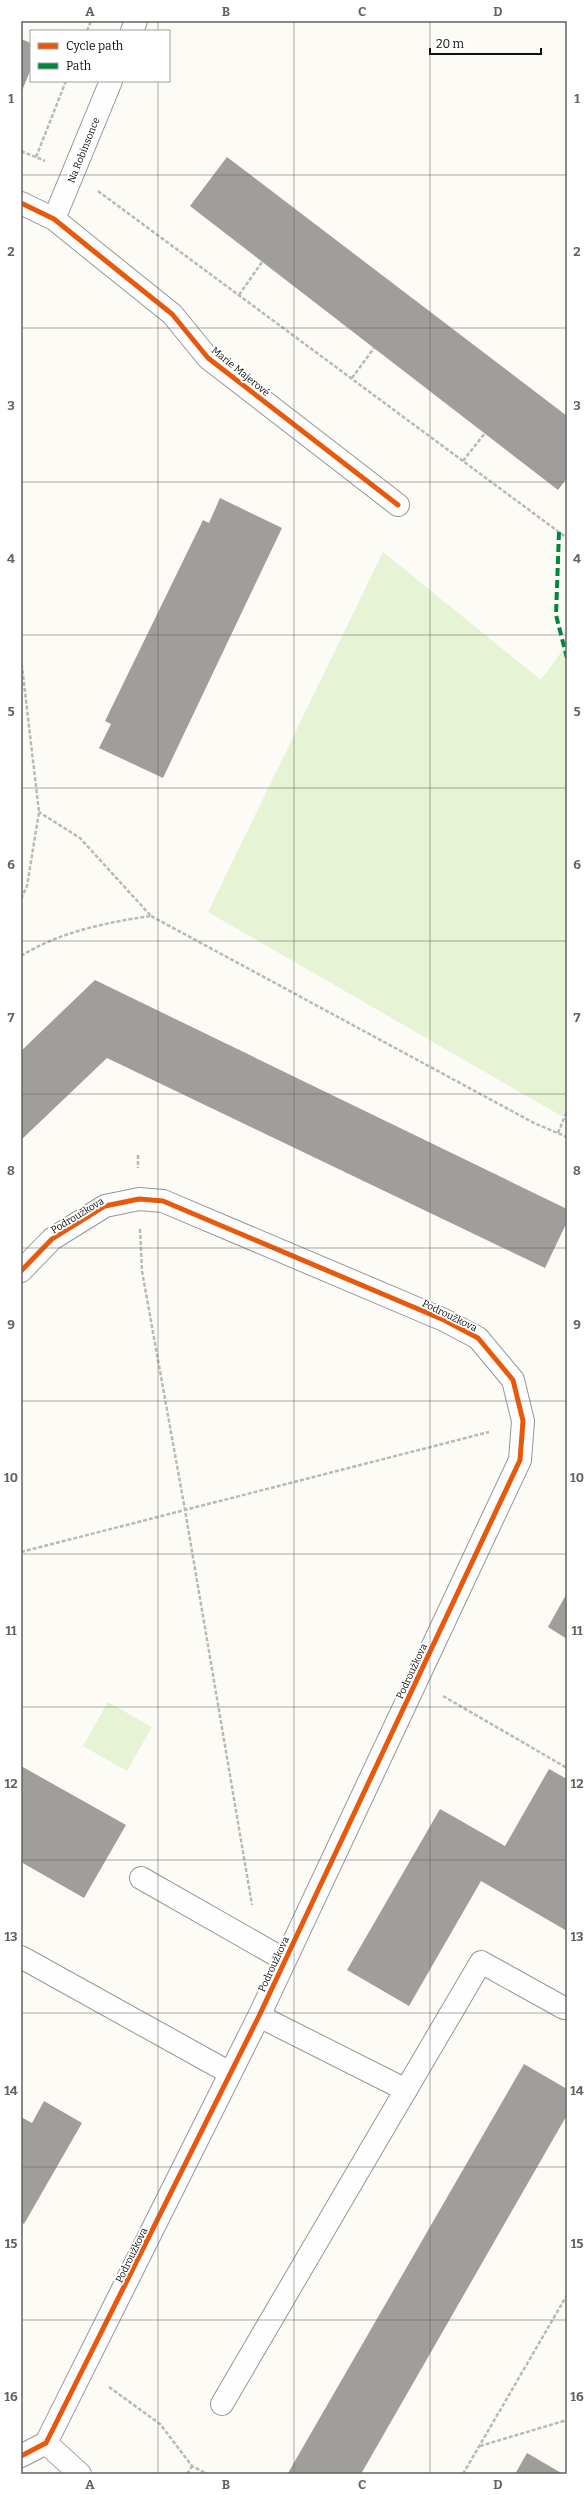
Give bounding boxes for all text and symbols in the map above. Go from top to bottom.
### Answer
text: A [85,4,95,19]
text: B [222,4,230,19]
text: C [358,4,366,19]
text: D [493,4,503,19]
legend [30,30,170,82]
scale bar [430,30,541,56]
text: 20 m [436,37,465,51]
text: Cycle path [66,39,124,53]
text: Path [66,59,92,73]
text: 1 [8,91,14,106]
text: 1 [574,91,580,106]
street label: Na Robinsonce [65,116,103,185]
text: 2 [7,244,15,259]
text: 2 [573,244,581,259]
street label: Marie Majerové [209,345,272,399]
text: 3 [7,398,15,413]
text: 3 [573,398,581,413]
text: 4 [7,551,15,566]
text: 4 [573,551,581,566]
text: 5 [7,704,15,719]
text: 5 [573,704,581,719]
text: 6 [7,857,15,872]
text: 6 [573,857,581,872]
text: 7 [8,1010,15,1025]
text: 7 [574,1010,581,1025]
text: 8 [7,1163,15,1178]
text: 8 [573,1163,581,1178]
street label: Podroužkova [49,1195,107,1236]
street label: Podroužkova [420,1297,479,1335]
text: 9 [7,1317,15,1332]
text: 9 [573,1317,581,1332]
text: 10 [4,1470,18,1485]
text: 10 [570,1470,584,1485]
text: 11 [5,1623,17,1638]
text: 11 [571,1623,583,1638]
street label: Podroužkova [394,1641,430,1701]
text: 12 [5,1776,17,1791]
text: 12 [571,1776,583,1791]
text: 13 [4,1929,18,1944]
text: 13 [570,1929,584,1944]
street label: Podroužkova [256,1934,292,1994]
text: 14 [4,2083,18,2098]
text: 14 [570,2083,584,2098]
street label: Podroužkova [113,2226,151,2285]
text: 15 [5,2236,17,2251]
text: 15 [571,2236,583,2251]
text: 16 [4,2389,18,2404]
text: 16 [570,2389,584,2404]
text: A [85,2477,95,2492]
text: B [222,2477,230,2492]
text: C [358,2477,366,2492]
text: D [493,2477,503,2492]

